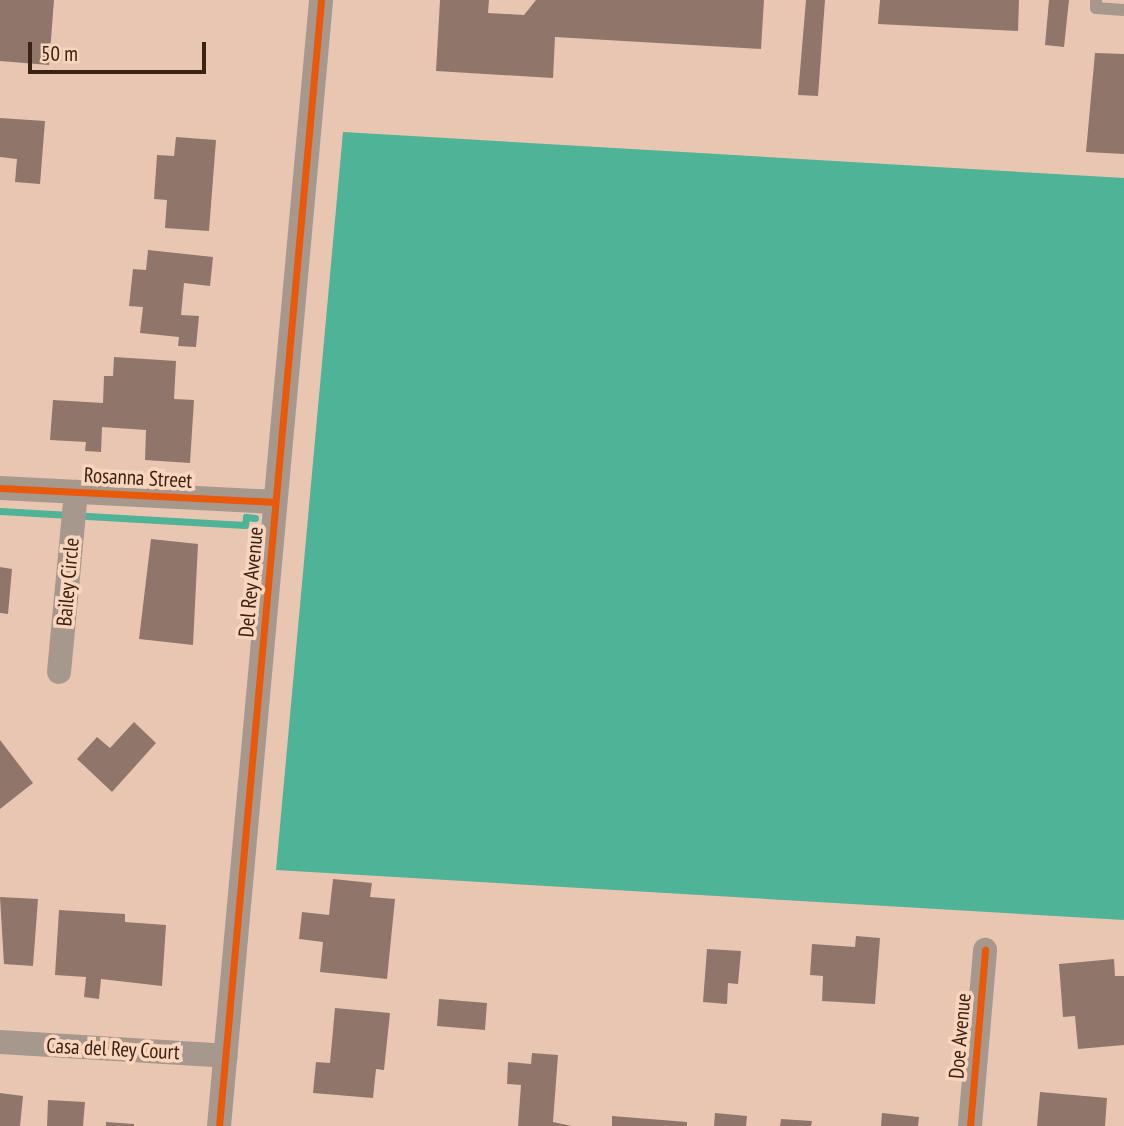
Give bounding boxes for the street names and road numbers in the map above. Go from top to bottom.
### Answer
street label: Rosanna Street [83,463,193,493]
street label: Del Rey Avenue [234,525,268,639]
street label: Bailey Circle [52,536,84,628]
street label: Doe Avenue [944,992,976,1080]
street label: Casa del Rey Court [45,1033,181,1065]

